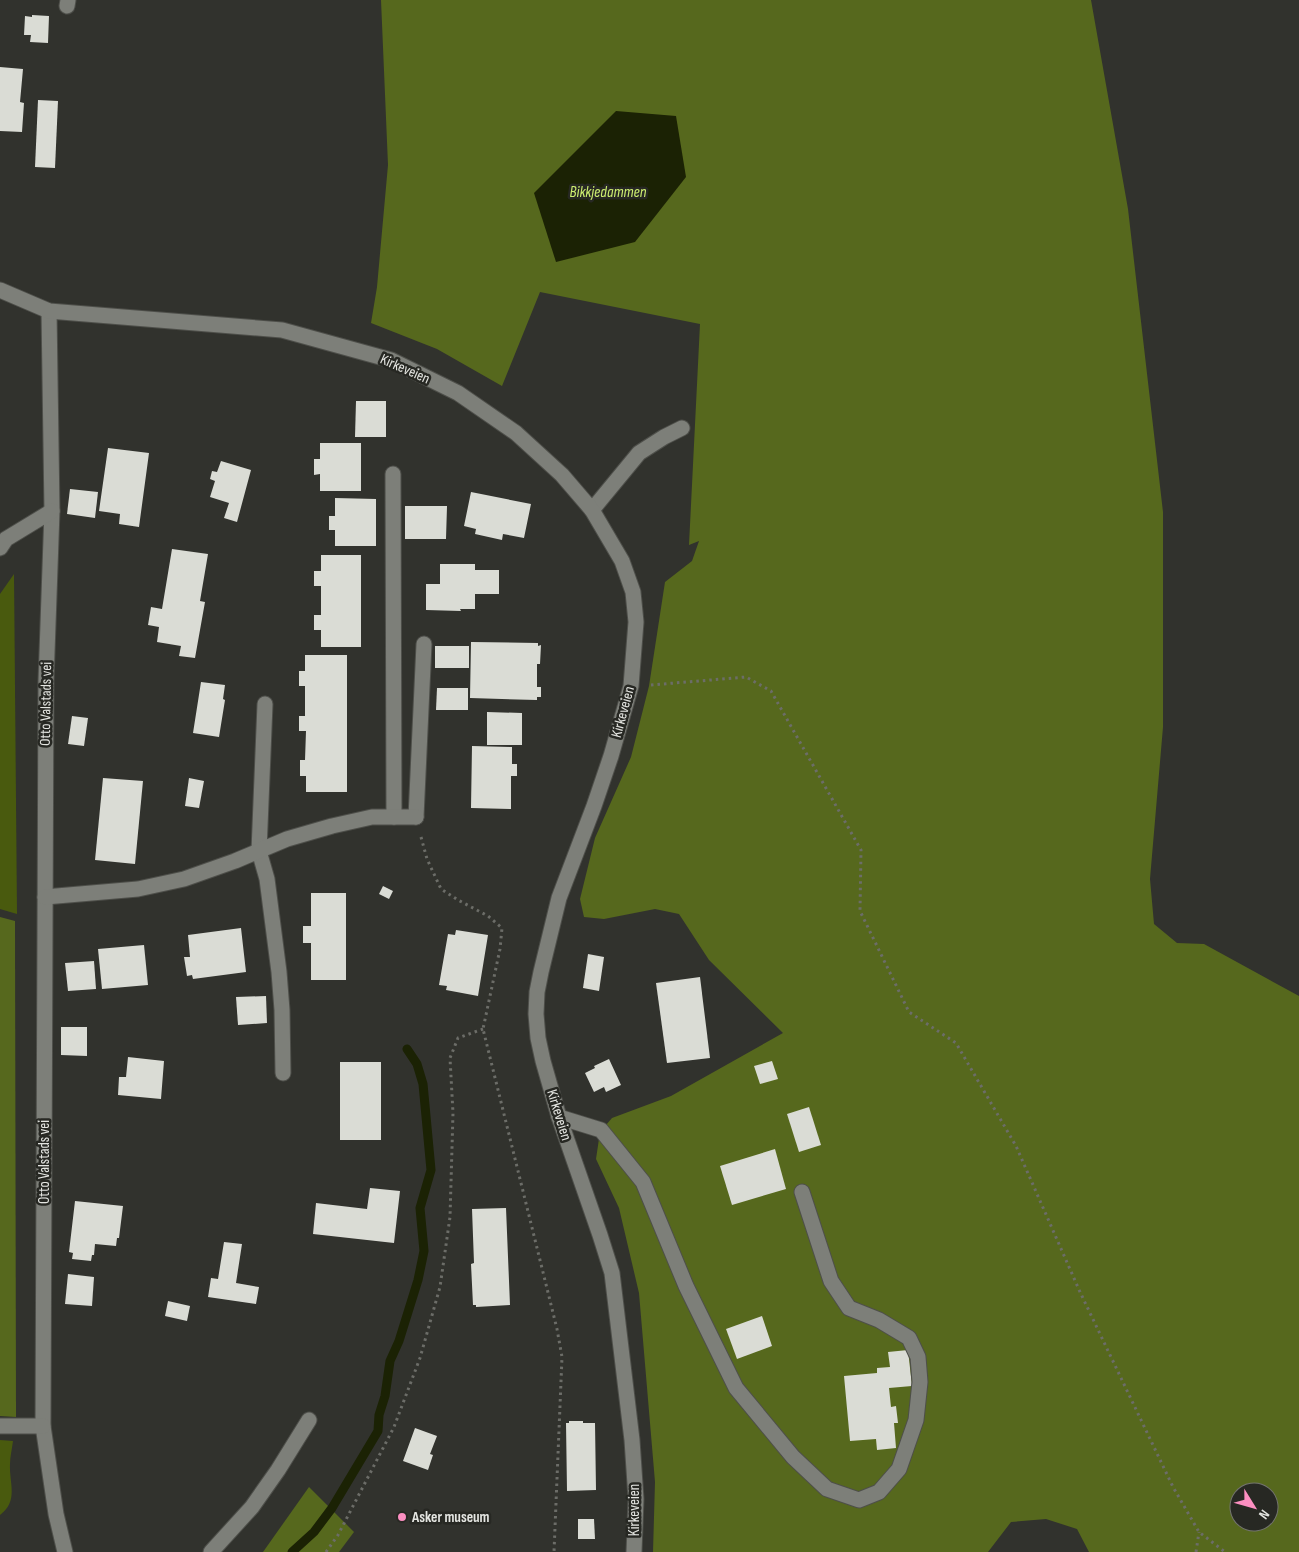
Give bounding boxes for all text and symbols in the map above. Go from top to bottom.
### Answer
water label: Bikkjedammen [570,183,647,202]
street label: Kirkeveien [377,350,433,388]
street label: Otto Valstads vei [36,662,56,746]
street label: Kirkeveien [607,684,639,740]
street label: Kirkeveien [542,1087,576,1143]
street label: Otto Valstads vei [35,1120,54,1204]
north arrow [1229,1482,1279,1532]
street label: Kirkeveien [625,1484,644,1536]
text: N [1255,1506,1273,1523]
place label: Asker museum [411,1508,490,1527]
marker: Asker museum [396,1511,408,1523]

